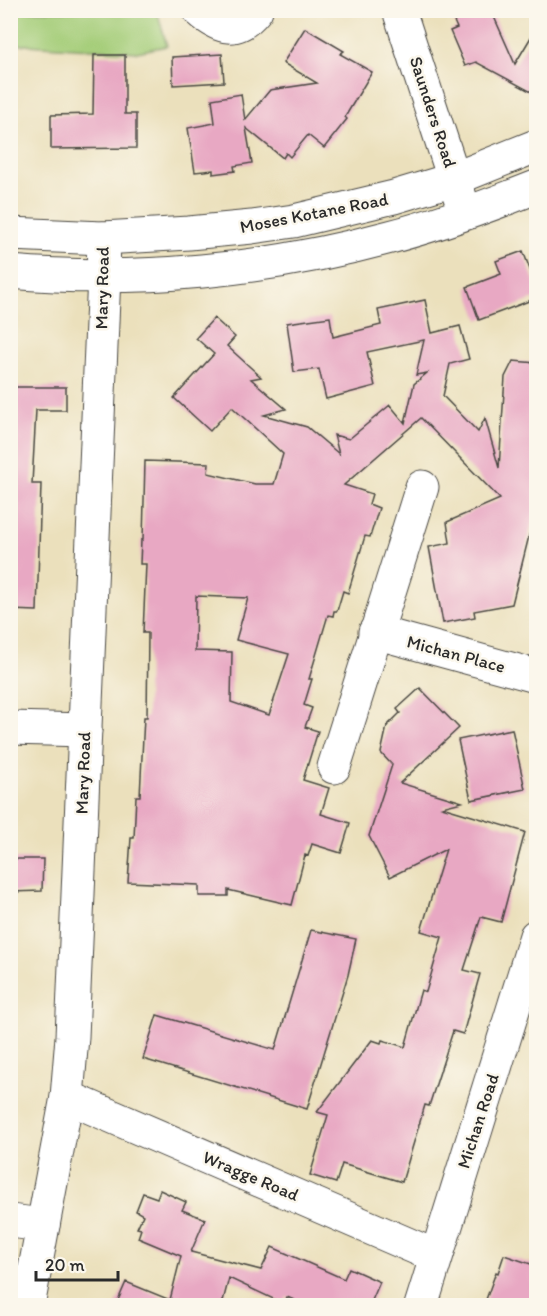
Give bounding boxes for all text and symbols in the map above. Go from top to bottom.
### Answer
street label: Saunders Road [405,54,461,171]
street label: Moses Kotane Road [238,188,390,238]
street label: Mary Road [90,246,114,329]
street label: Michan Place [404,630,508,678]
street label: Mary Road [71,731,95,815]
street label: Michan Road [452,1071,504,1171]
street label: Wragge Road [200,1146,302,1206]
scale bar [36,1244,118,1282]
text: 20 m [45,1254,85,1276]

